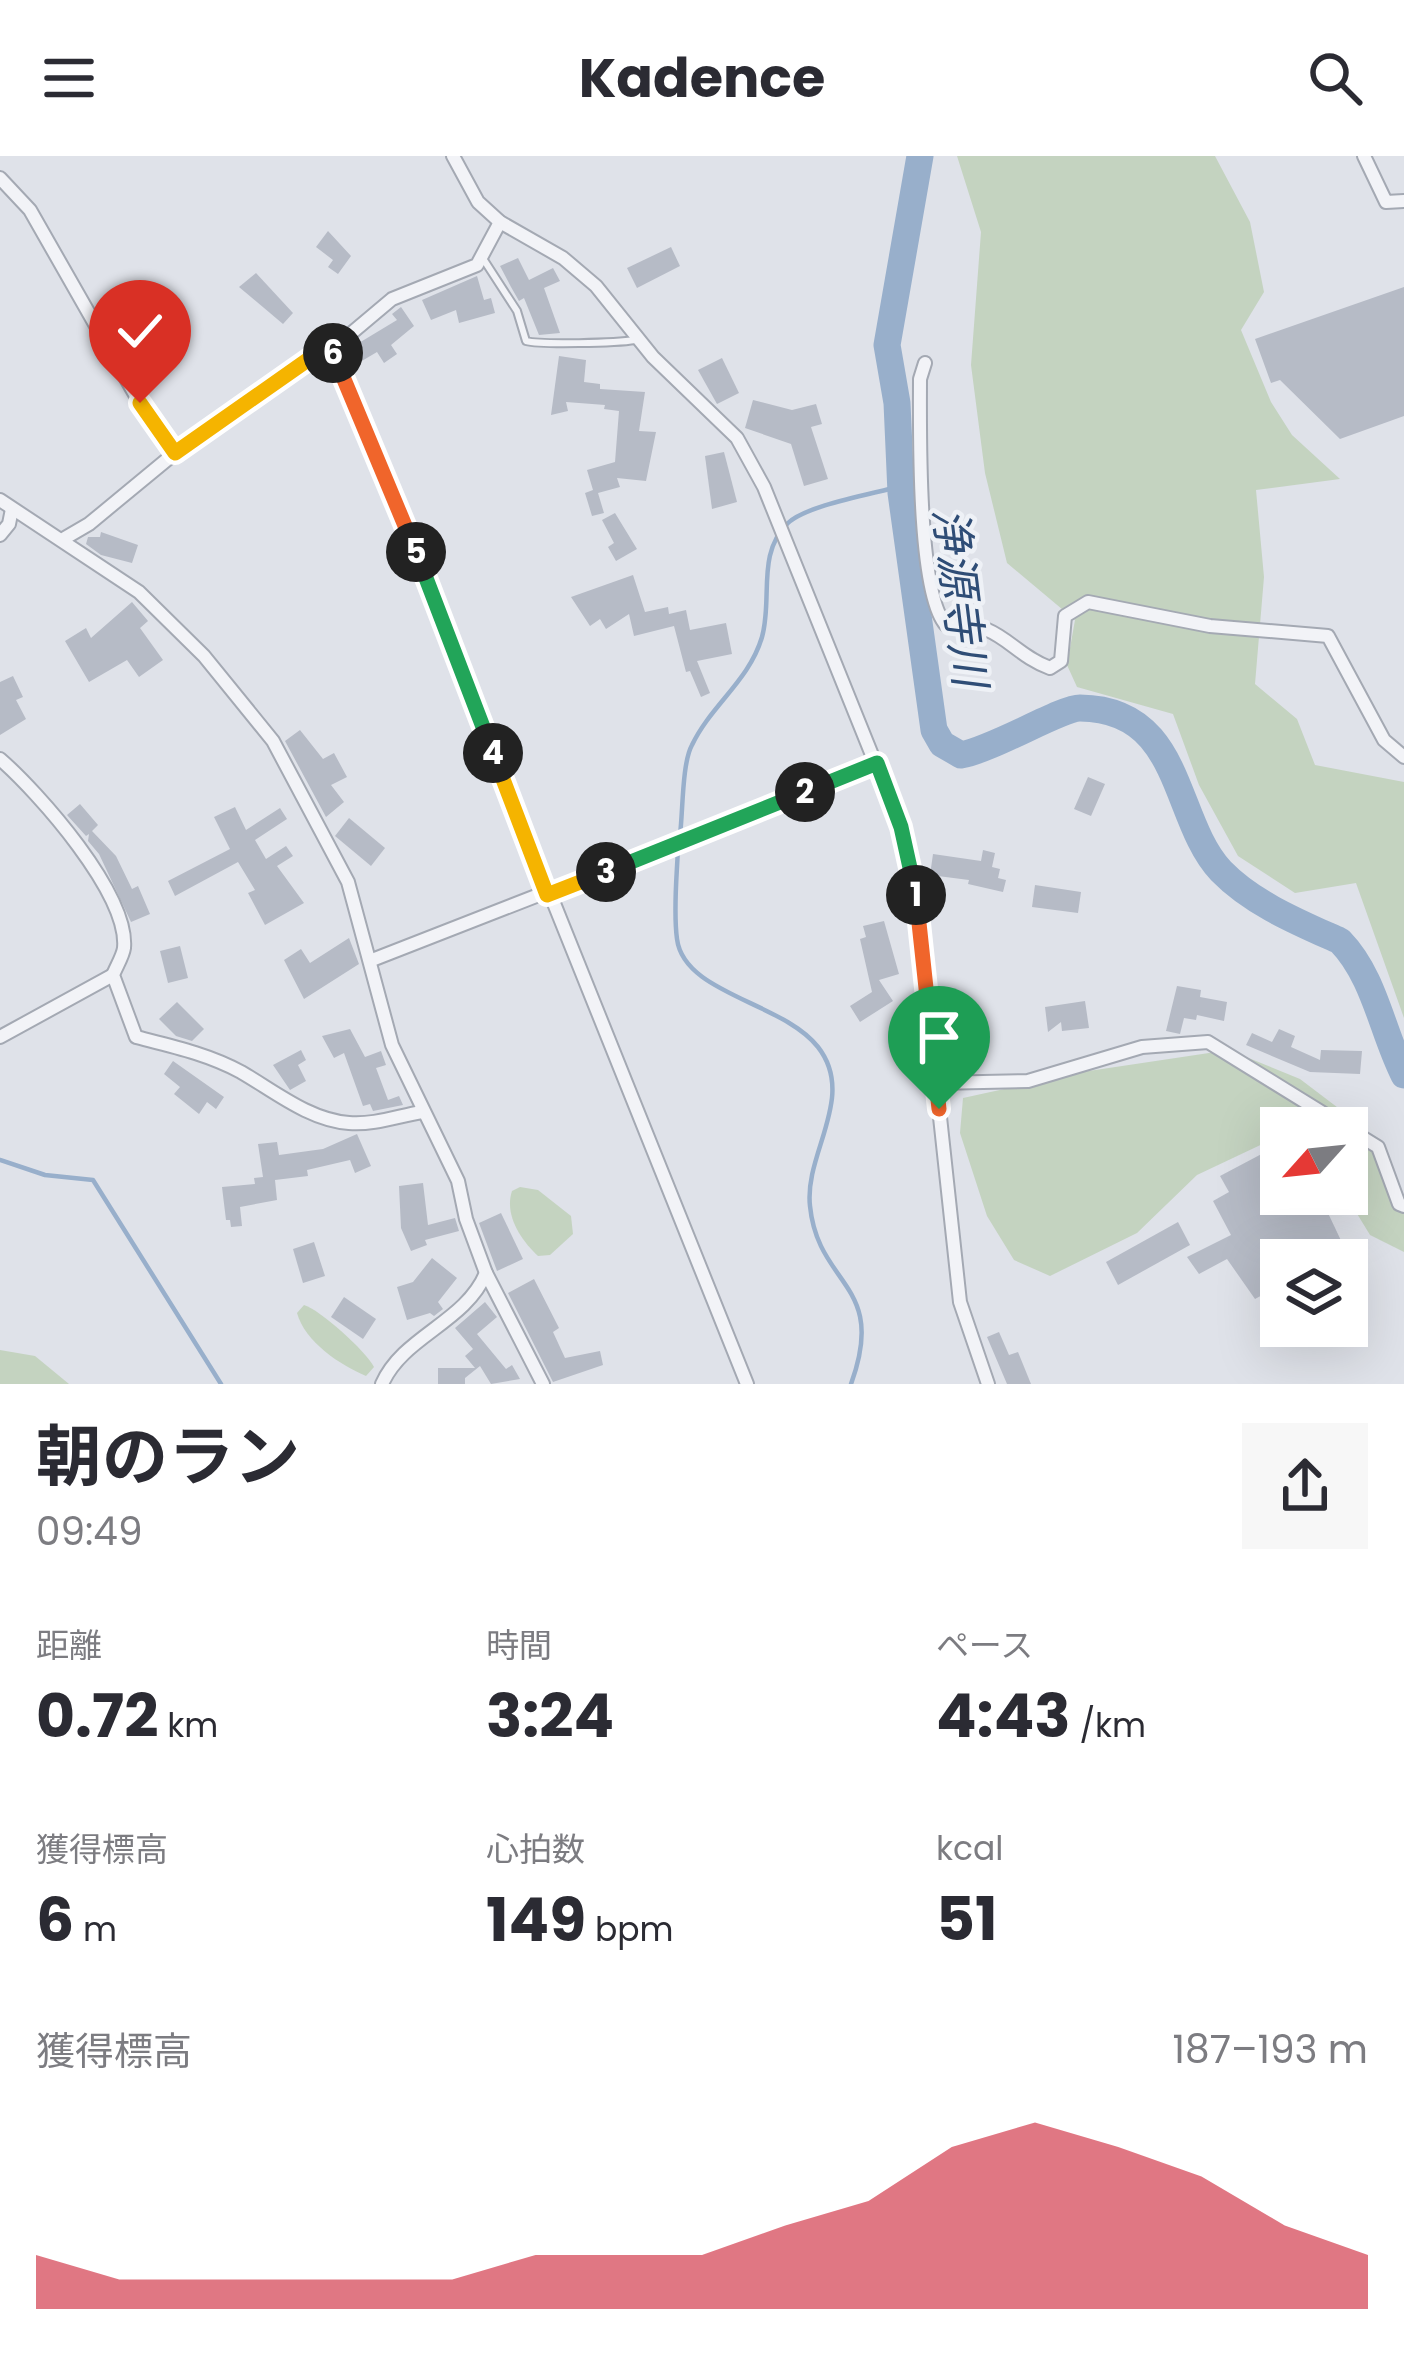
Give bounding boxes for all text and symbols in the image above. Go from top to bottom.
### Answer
text: Kadence [579,40,825,116]
icon: menu [36,45,102,111]
icon: search [1302,45,1368,111]
pin [89,280,191,403]
icon: check [107,298,173,364]
pin: 6 [303,323,363,383]
text: 6 [322,329,344,376]
water label: 浄源寺川 [918,504,1003,694]
pin: 5 [386,522,446,582]
text: 5 [405,528,427,575]
pin: 4 [463,723,523,783]
text: 4 [482,729,504,776]
pin: 2 [775,762,835,822]
text: 2 [796,768,814,815]
pin: 3 [576,842,636,902]
text: 3 [596,848,616,895]
pin: 1 [886,865,946,925]
text: 1 [910,871,922,918]
pin [888,986,990,1109]
icon: arrive [906,1004,972,1070]
north arrow [1260,1107,1368,1215]
map controls [1260,1107,1368,1347]
button: layers [1260,1239,1368,1347]
text: 朝のラン [36,1411,300,1503]
button: share [1242,1423,1368,1549]
text: 09:49 [36,1504,142,1559]
text: 距離 [36,1622,102,1669]
text: 時間 [486,1622,552,1669]
text: ペース [936,1622,1033,1669]
text: 0.72 [36,1674,158,1758]
text: 3:24 [486,1674,614,1758]
text: 4:43 [936,1674,1071,1758]
text: km [158,1702,218,1749]
text: /km [1071,1702,1146,1749]
text: kcal [936,1825,1003,1872]
text: 獲得標高 [36,1826,168,1873]
text: 心拍数 [486,1826,585,1873]
text: 51 [936,1877,998,1961]
text: 6 [36,1878,74,1962]
text: 149 [486,1878,586,1962]
text: m [74,1906,117,1953]
text: bpm [586,1906,674,1953]
text: 187–193 m [1173,2022,1368,2077]
text: 獲得標高 [36,2024,192,2079]

